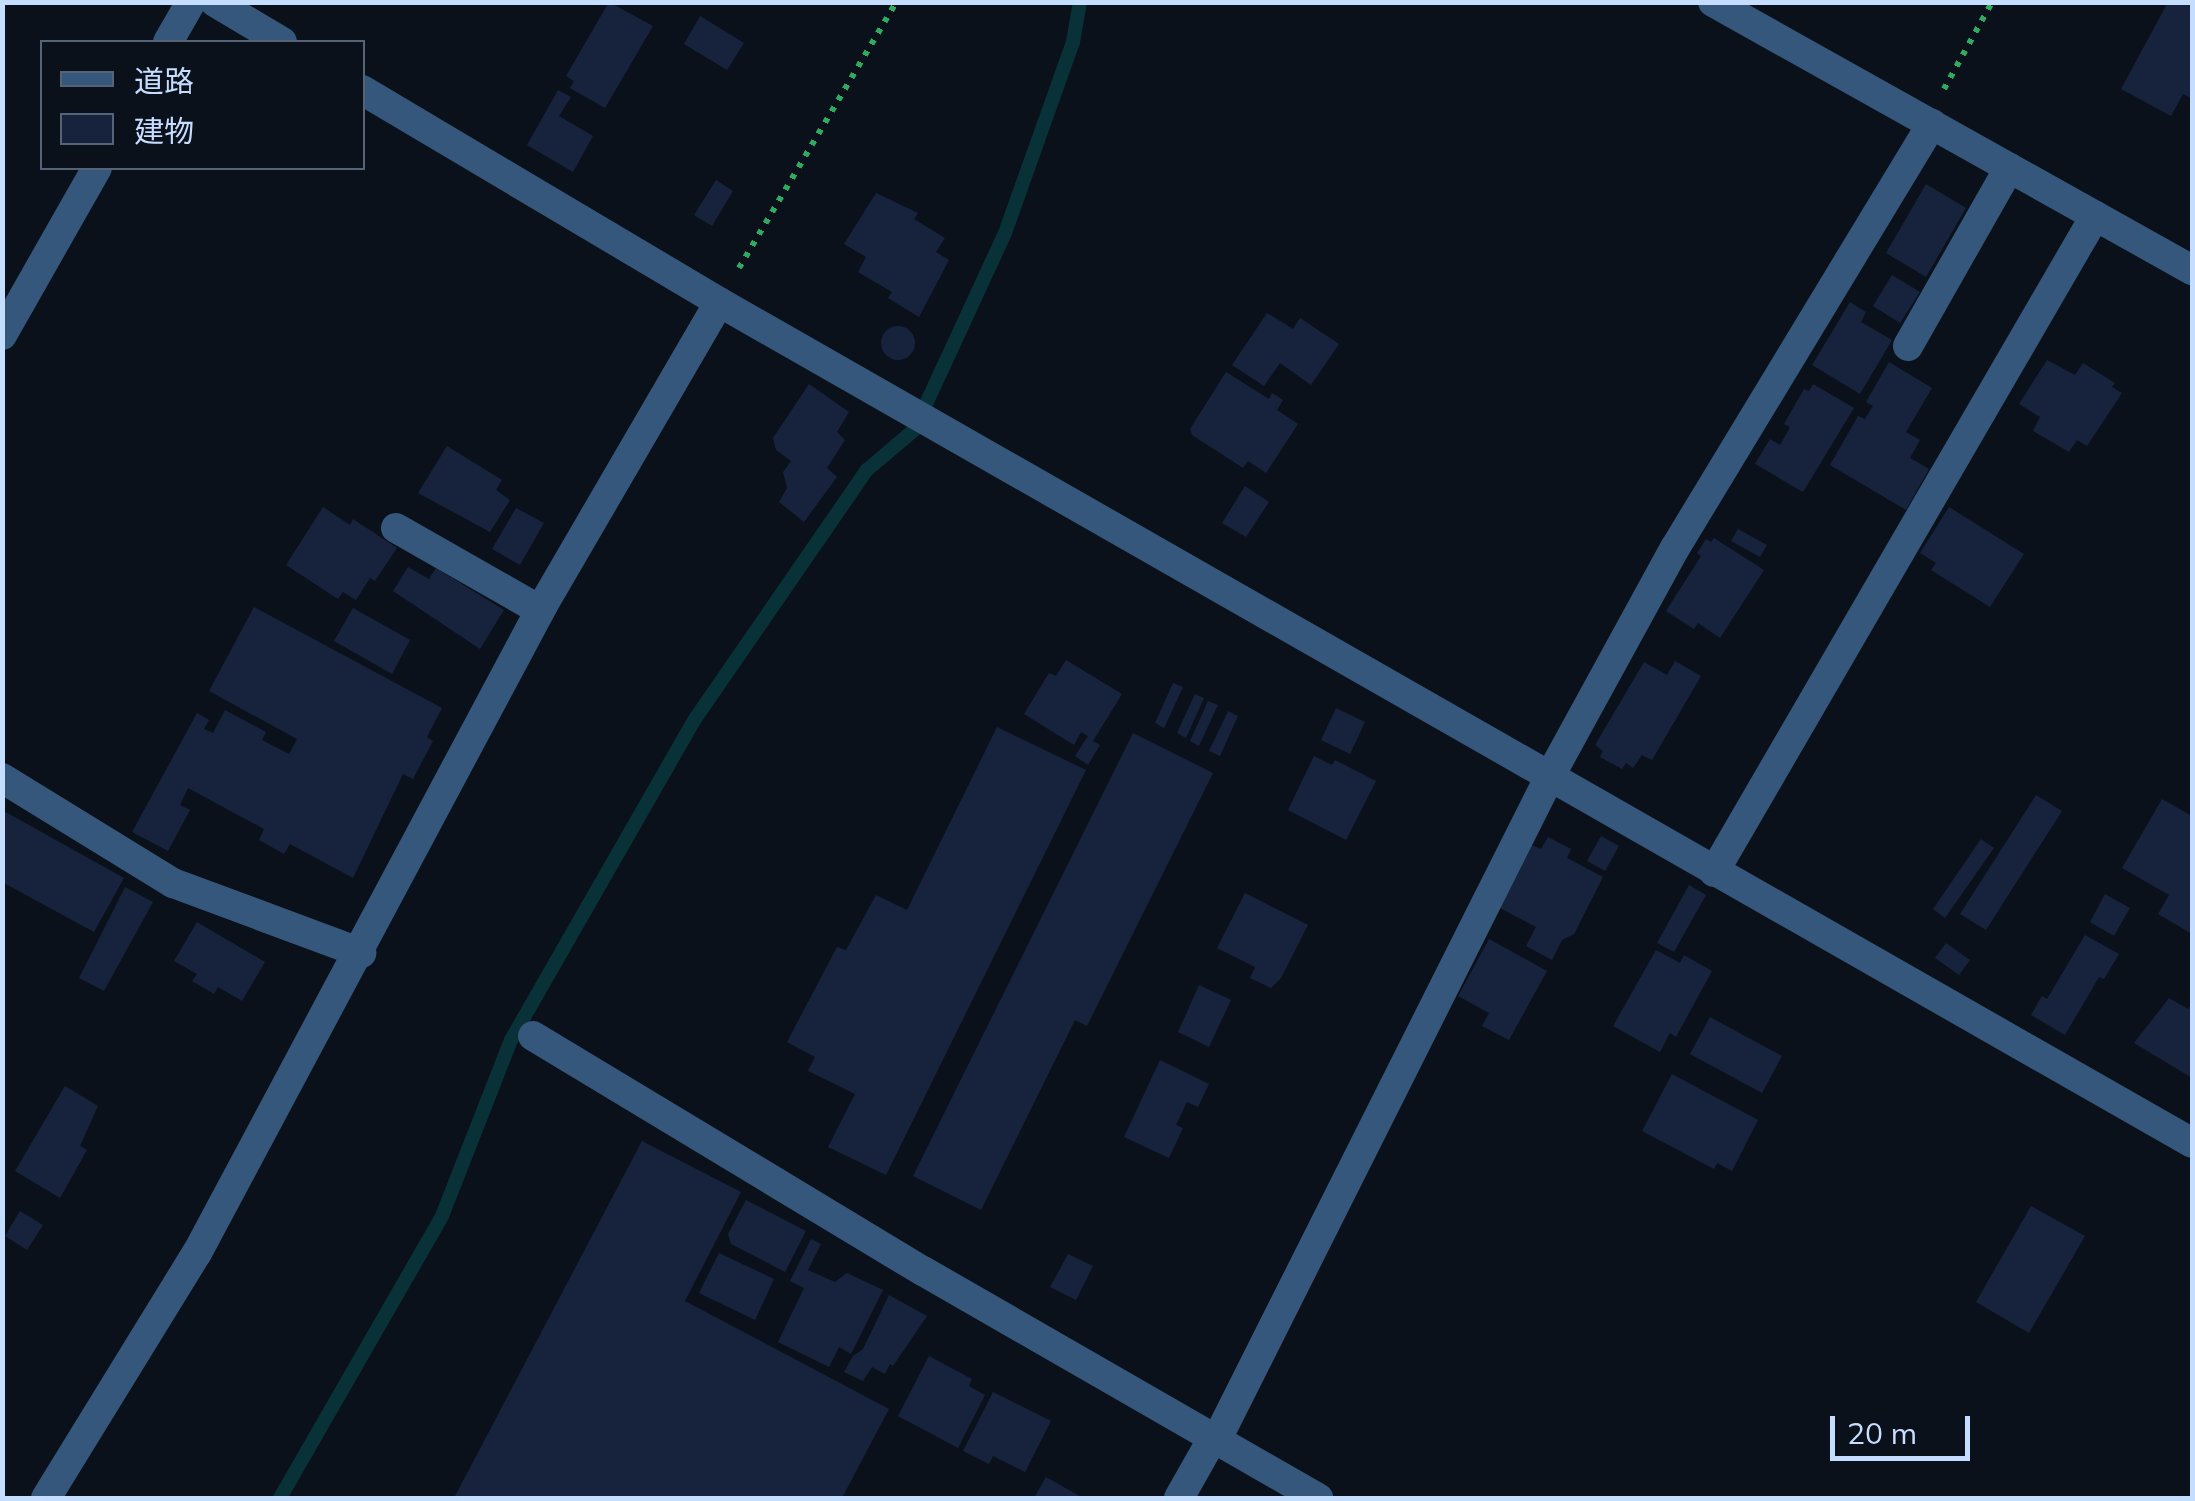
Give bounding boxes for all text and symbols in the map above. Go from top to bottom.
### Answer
legend [40,40,365,170]
text: 道路 [134,62,194,100]
text: 建物 [134,112,194,150]
scale bar [1835,1396,1975,1458]
text: 20 m [1847,1414,1917,1452]

